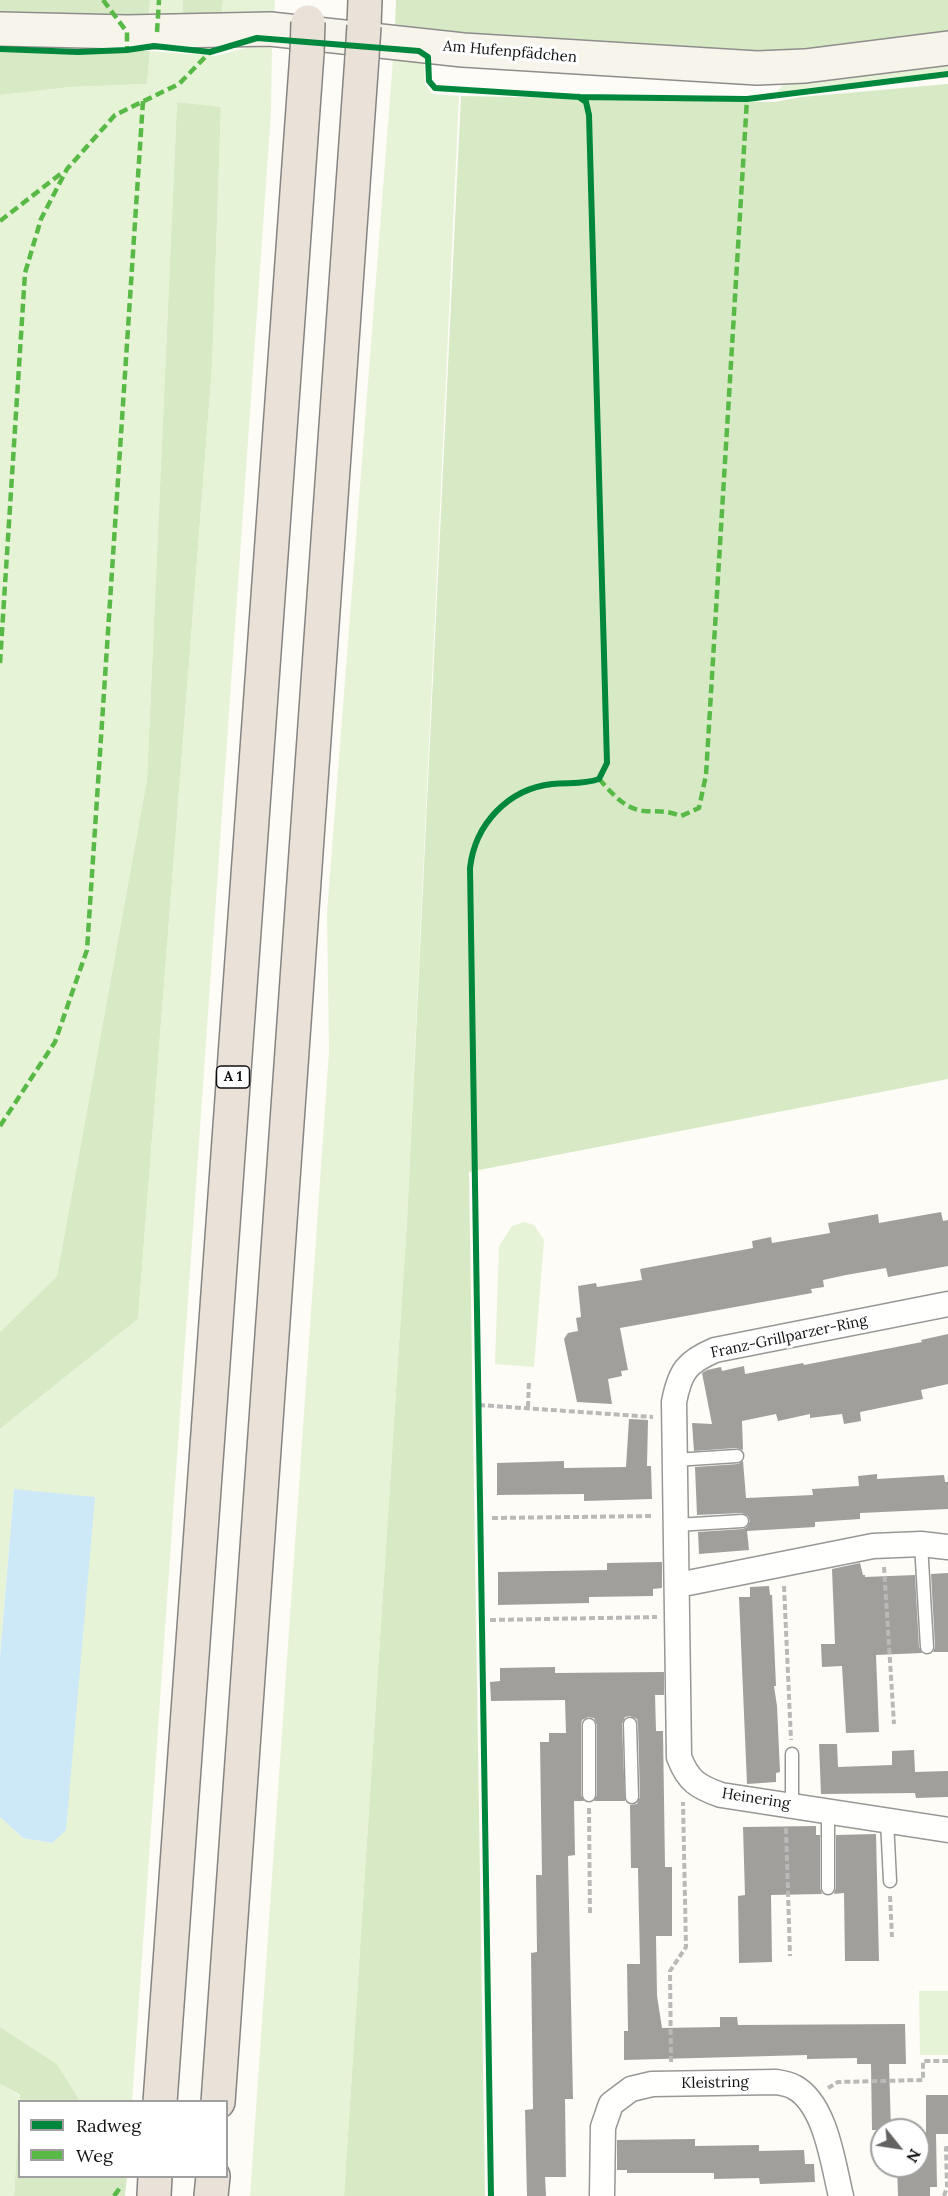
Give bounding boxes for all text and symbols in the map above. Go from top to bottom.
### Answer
street label: Am Hufenpfädchen [442,37,578,67]
road number: A 1 [216,1066,250,1088]
street label: Franz-Grillparzer-Ring [709,1312,869,1362]
street label: Heinering [720,1785,792,1813]
street label: Kleistring [681,2073,749,2093]
legend [18,2100,228,2178]
text: Radweg [76,2114,141,2137]
north arrow [870,2118,930,2178]
text: Weg [76,2144,113,2167]
text: N [902,2146,926,2166]

